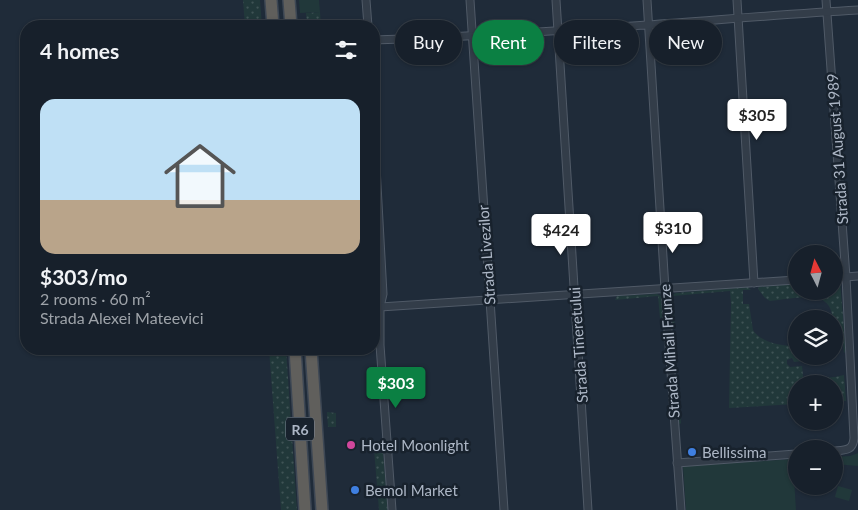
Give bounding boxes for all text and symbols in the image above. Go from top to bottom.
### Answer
chip: Buy [395,20,462,65]
chip: Rent [472,20,544,65]
chip: Filters [554,20,639,65]
chip: New [649,20,722,65]
icon: filters [332,36,360,64]
text: 4 homes [40,38,119,63]
street label: Strada 31 August 1989 [823,73,851,225]
pin: $305 [727,98,787,141]
text: $305 [738,105,776,124]
icon: home [155,131,245,221]
street label: Strada Livezilor [473,204,498,306]
pin: $310 [643,212,703,254]
pin: $424 [531,214,591,256]
text: $310 [654,218,692,237]
text: $424 [542,220,580,239]
north arrow [788,245,842,300]
map controls [788,245,843,495]
text: $303/mo [40,264,128,289]
street label: Strada Mihail Frunze [655,283,683,419]
street label: Strada Tineretului [565,286,591,404]
text: 2 rooms · 60 m² [40,289,151,308]
text: Strada Alexei Mateevici [40,308,204,327]
button: layers [788,310,843,365]
pin: $303 [366,366,426,409]
text: $303 [377,373,415,392]
button: + [788,375,843,430]
road number: R6 [286,418,314,440]
place label: Hotel Moonlight [361,436,470,454]
marker: Hotel Moonlight [345,439,357,451]
button: − [788,440,843,495]
place label: Bellissima [702,443,767,461]
marker: Bellissima [686,446,698,458]
place label: Bemol Market [365,481,458,499]
marker: Bemol Market [349,484,361,496]

